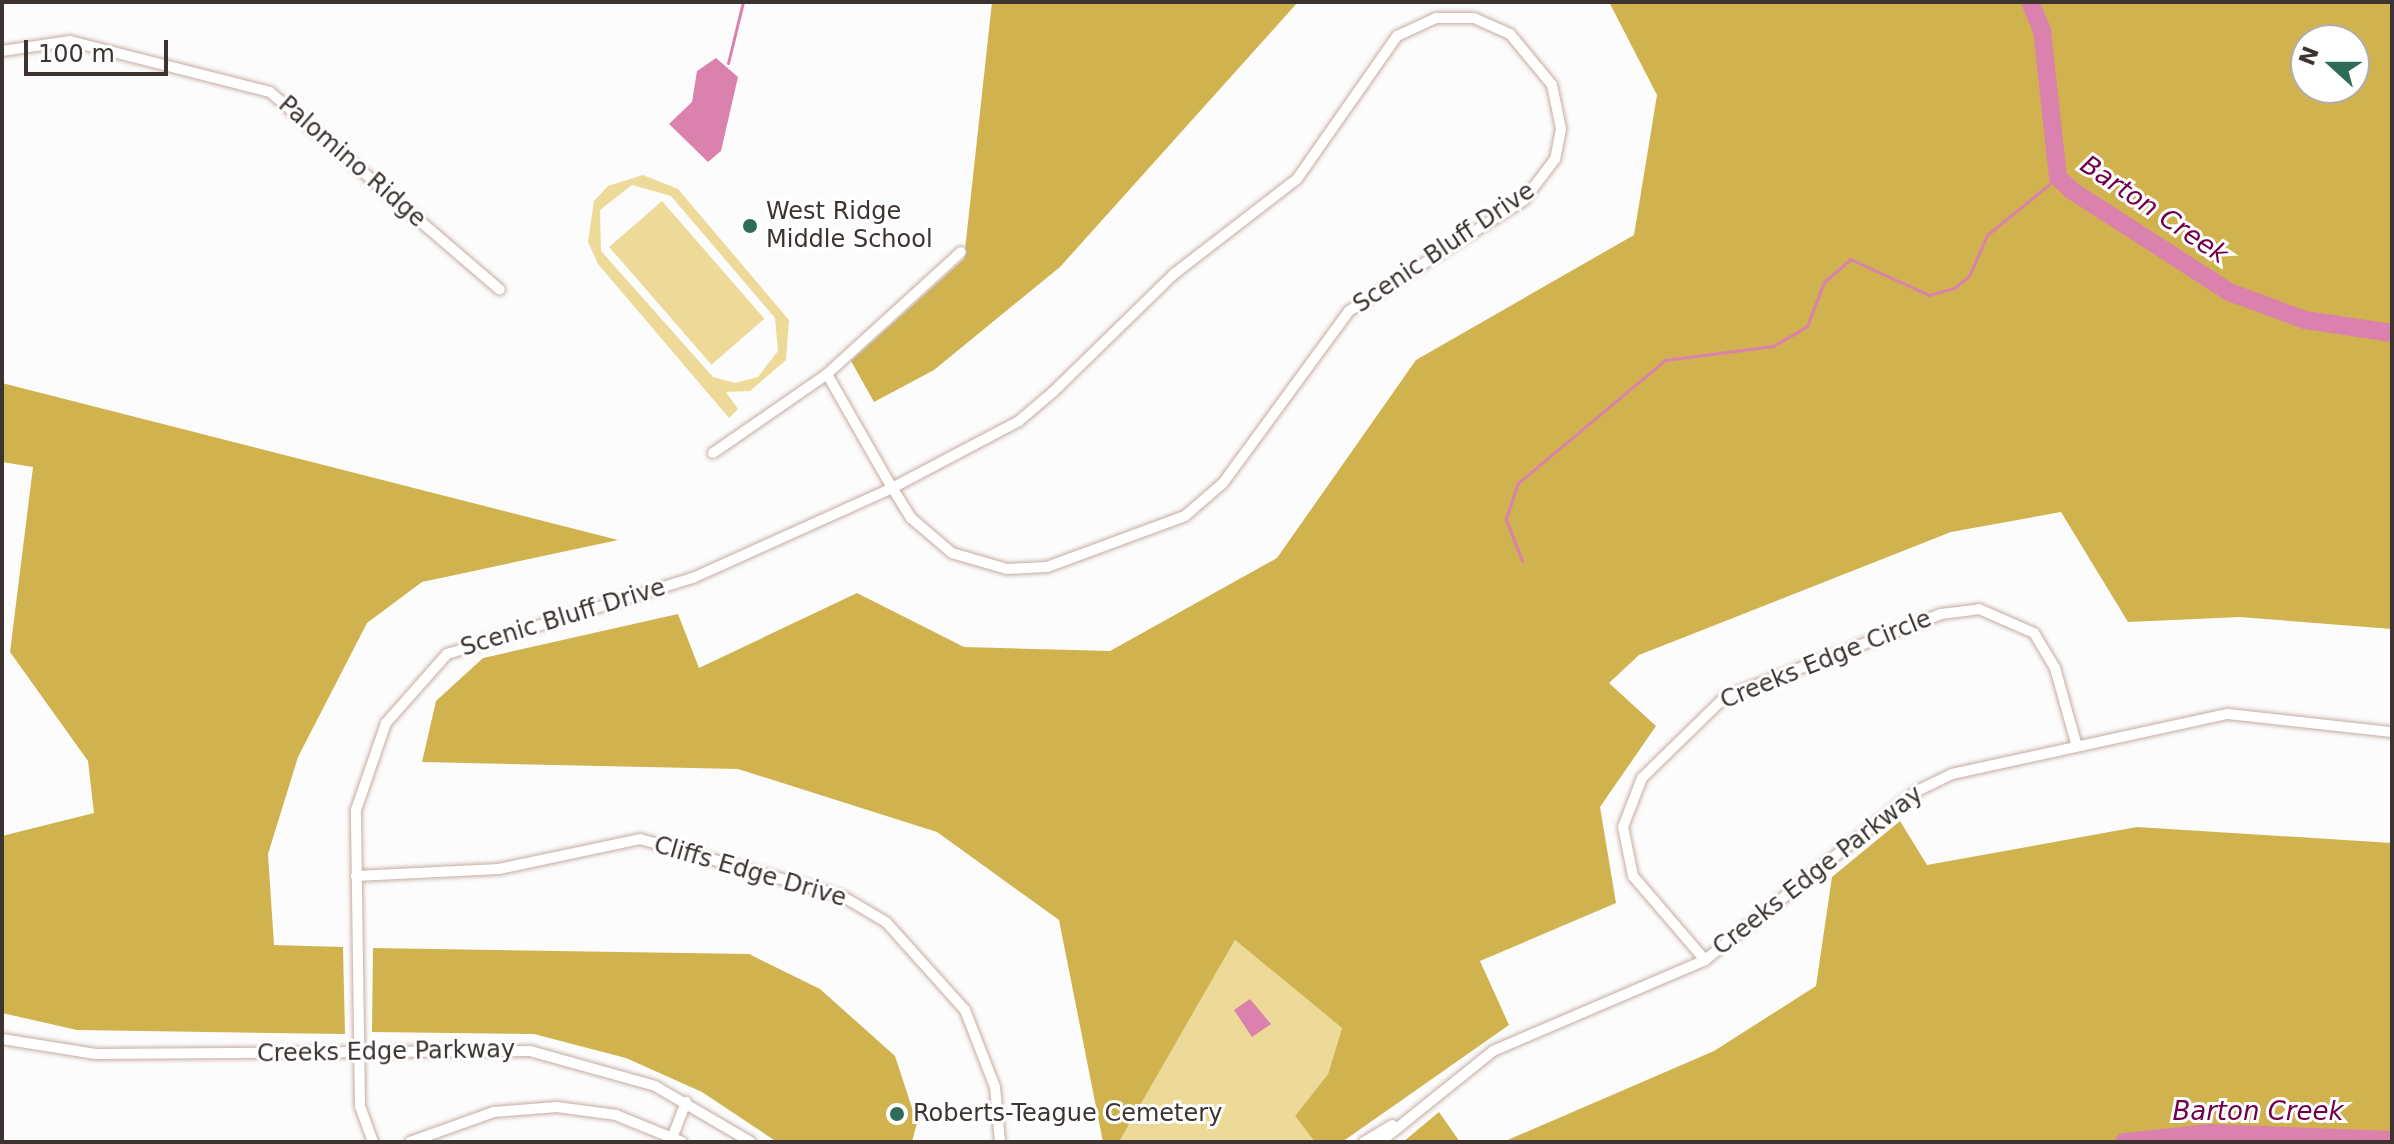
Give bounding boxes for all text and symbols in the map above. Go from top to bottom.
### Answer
scale bar [28,24,172,74]
north arrow [2290,24,2370,104]
text: 100 m [38,40,115,68]
text: N [2294,43,2324,69]
street label: Palomino Ridge [273,90,431,234]
water label: Barton Creek [2074,149,2234,271]
street label: Scenic Bluff Drive [1348,177,1540,319]
place label: West Ridge Middle School [766,198,933,254]
marker: West Ridge Middle School [741,217,759,235]
street label: Scenic Bluff Drive [457,573,669,663]
street label: Creeks Edge Circle [1716,604,1936,716]
street label: Creeks Edge Parkway [1707,780,1929,962]
street label: Cliffs Edge Drive [650,831,850,913]
street label: Creeks Edge Parkway [257,1035,515,1069]
water label: Barton Creek [2172,1096,2344,1128]
place label: Roberts-Teague Cemetery [913,1100,1222,1128]
marker: Roberts-Teague Cemetery [888,1105,906,1123]

